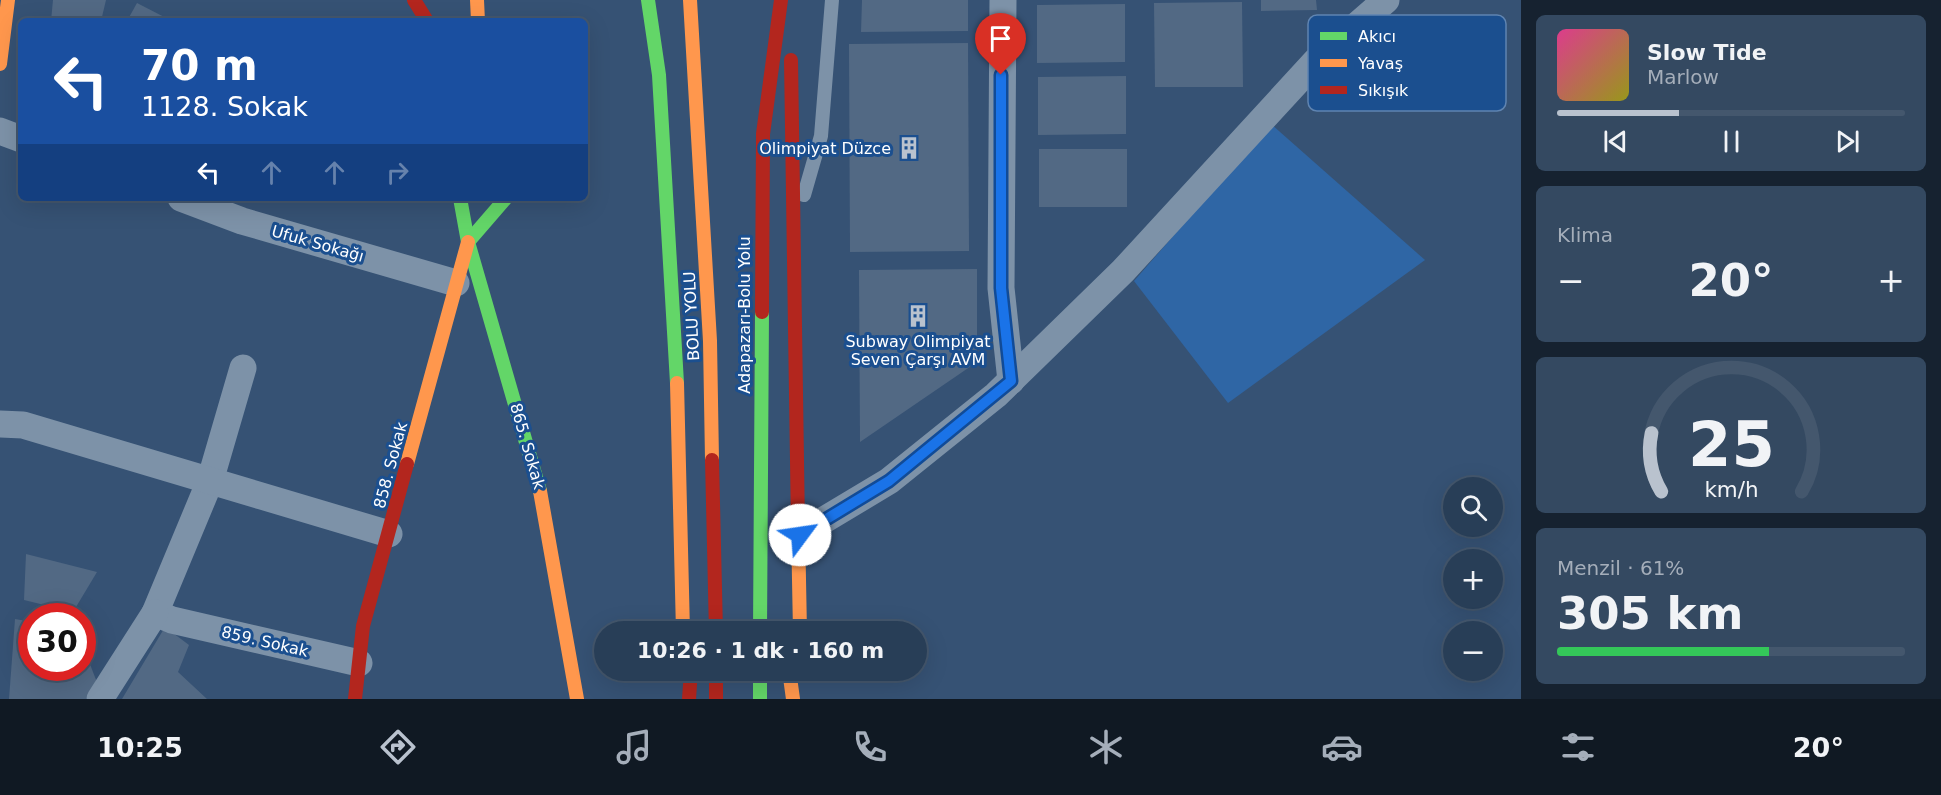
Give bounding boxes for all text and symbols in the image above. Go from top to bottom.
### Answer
pin [975,13,1026,75]
legend [1308,15,1506,111]
icon: arrive [984,22,1017,55]
text: Akıcı [1358,27,1396,46]
text: Slow Tide [1647,40,1767,65]
text: 70 m [141,41,258,90]
icon: left [42,42,120,120]
text: Yavaş [1357,54,1403,73]
text: Marlow [1647,65,1719,89]
text: Sıkışık [1358,81,1409,100]
text: 1128. Sokak [141,91,308,122]
icon: previous [1599,125,1632,158]
icon: pause [1715,125,1748,158]
icon: next [1831,125,1864,158]
building icon: Olimpiyat Düzce [896,135,922,161]
place label: Olimpiyat Düzce [759,139,891,158]
icon: left [192,156,225,189]
icon: ahead [255,156,288,189]
icon: ahead [318,156,351,189]
icon: right [381,156,414,189]
street label: Ufuk Sokağı [270,221,366,266]
text: Klima [1557,223,1613,247]
street label: Adapazarı-Bolu Yolu [735,236,754,394]
text: 20° [1688,254,1774,307]
text: − [1557,261,1585,300]
text: + [1877,261,1905,300]
street label: BOLU YOLU [680,271,703,361]
building icon: Subway Olimpiyat Seven Çarşı AVM [905,303,931,329]
place label: Subway Olimpiyat Seven Çarşı AVM [845,332,991,369]
street label: 865. Sokak [506,401,549,492]
text: 25 [1688,408,1774,481]
street label: 858. Sokak [370,419,411,510]
map controls [1443,477,1503,681]
button: search [1443,477,1503,537]
text: km/h [1704,477,1758,502]
position arrow [768,503,832,567]
button: + [1443,549,1503,609]
text: Menzil · 61% [1557,556,1684,580]
text: 305 km [1557,587,1743,640]
speed limit sign: 30 [18,603,96,681]
button: − [1443,621,1503,681]
street label: 859. Sokak [220,622,311,661]
text: 10:26 · 1 dk · 160 m [637,638,884,663]
icon: directions [377,726,419,768]
icon: music [613,726,655,768]
icon: phone [849,726,891,768]
icon: climate [1085,726,1127,768]
icon: car [1321,726,1363,768]
icon: filters [1557,726,1599,768]
text: 10:25 [97,732,183,763]
text: 20° [1793,732,1844,763]

